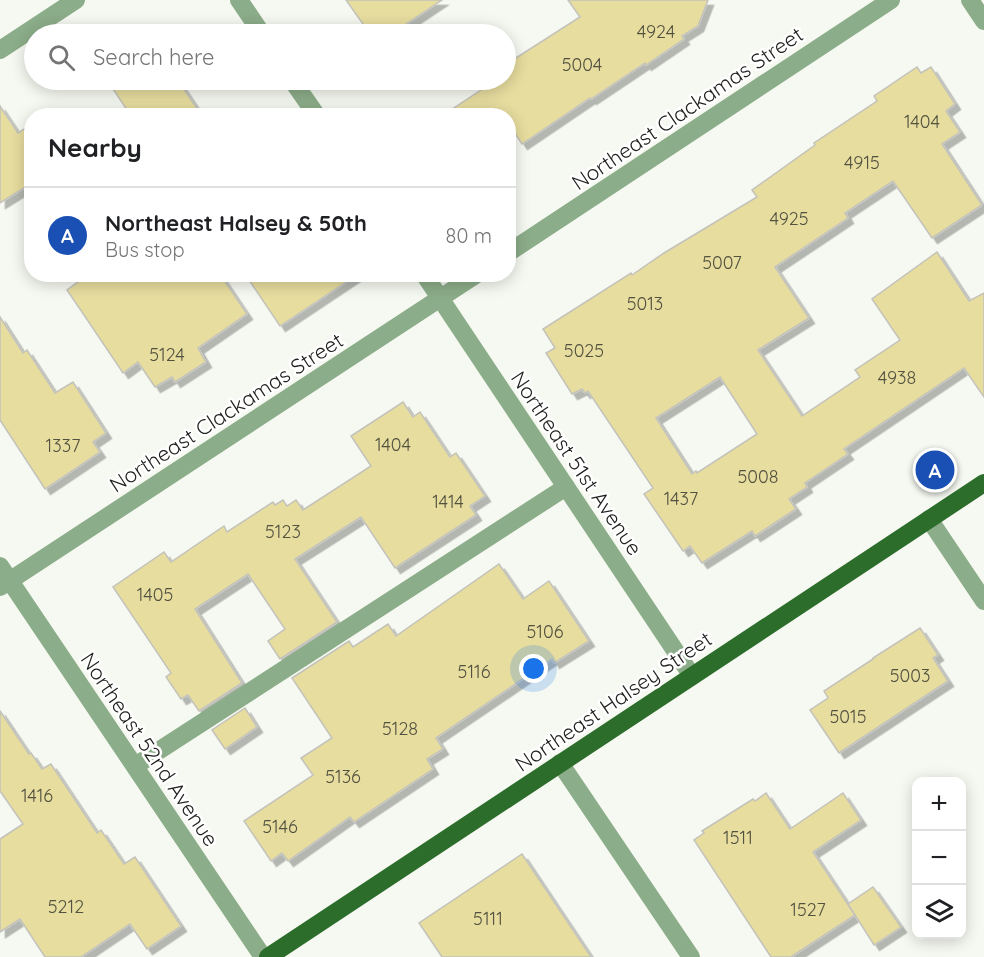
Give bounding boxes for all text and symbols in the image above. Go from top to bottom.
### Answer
house number: 4924 [637,20,675,43]
street label: Northeast Clackamas Street [566,21,808,195]
search box [24,24,516,90]
icon: search [45,41,78,74]
text: Search here [93,43,214,71]
house number: 5004 [562,53,602,76]
house number: 1404 [904,110,940,133]
text: Nearby [48,131,142,164]
house number: 4915 [844,151,880,174]
house number: 4925 [770,207,808,230]
text: Northeast Halsey & 50th [105,209,367,237]
text: A [61,223,74,248]
text: 80 m [446,223,492,248]
text: Bus stop [105,237,185,262]
house number: 5007 [702,251,742,274]
house number: 5013 [627,292,663,315]
street label: Northeast Clackamas Street [104,327,348,497]
house number: 5025 [564,339,604,362]
house number: 5124 [149,343,185,366]
street label: Northeast 51st Avenue [506,366,648,560]
house number: 4938 [878,366,916,389]
house number: 1404 [375,433,411,456]
house number: 1337 [46,434,80,457]
pin: A [916,448,954,492]
house number: 5008 [738,465,778,488]
house number: 1437 [664,487,698,510]
house number: 1414 [432,490,464,513]
house number: 5123 [265,520,301,543]
house number: 1405 [137,583,173,606]
house number: 5106 [527,620,564,643]
street label: Northeast Halsey Street [510,625,716,777]
street label: Northeast 52nd Avenue [75,647,225,851]
your location [519,654,548,683]
house number: 5116 [458,660,491,683]
house number: 5003 [890,664,930,687]
house number: 5015 [830,705,867,728]
house number: 5128 [382,717,418,740]
house number: 5136 [325,765,361,788]
map controls [912,777,966,939]
button: + [912,777,966,831]
house number: 1416 [21,784,53,807]
house number: 5146 [262,815,298,838]
house number: 1511 [723,826,753,849]
button: − [912,831,966,885]
button: layers [912,885,966,939]
house number: 5212 [48,895,84,918]
house number: 1527 [790,898,826,921]
house number: 5111 [473,907,503,930]

